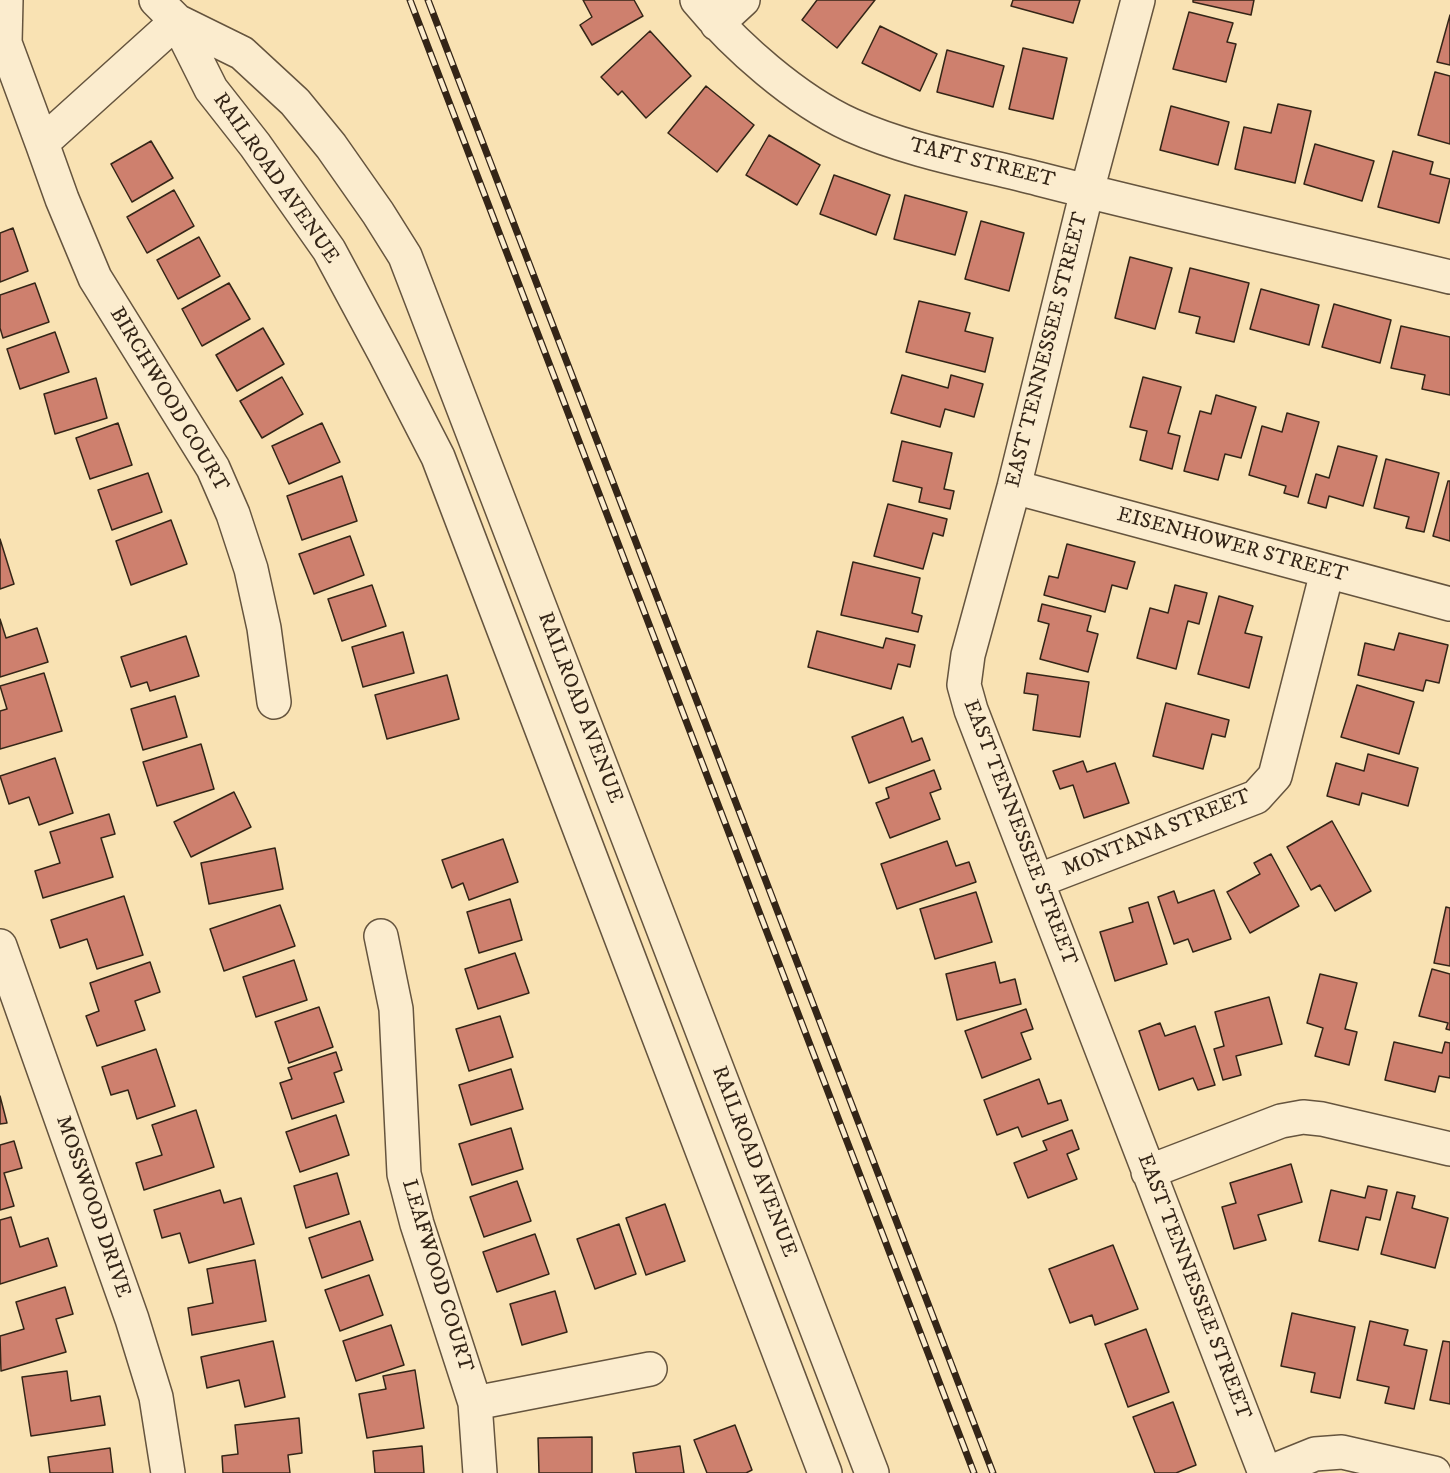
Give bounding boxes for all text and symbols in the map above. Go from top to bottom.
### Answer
street label: RAILROAD AVENUE [207,89,343,269]
street label: TAFT STREET [907,134,1057,194]
street label: EAST TENNESSEE STREET [1002,210,1094,490]
street label: BIRCHWOOD COURT [103,303,233,497]
street label: EISENHOWER STREET [1114,503,1350,589]
street label: RAILROAD AVENUE [531,609,627,807]
street label: EAST TENNESSEE STREET [957,697,1081,969]
street label: MONTANA STREET [1059,785,1255,883]
street label: RAILROAD AVENUE [705,1063,801,1261]
street label: MOSSWOOD DRIVE [49,1113,135,1301]
street label: EAST TENNESSEE STREET [1131,1151,1255,1423]
street label: LEAFWOOD COURT [395,1177,477,1375]

